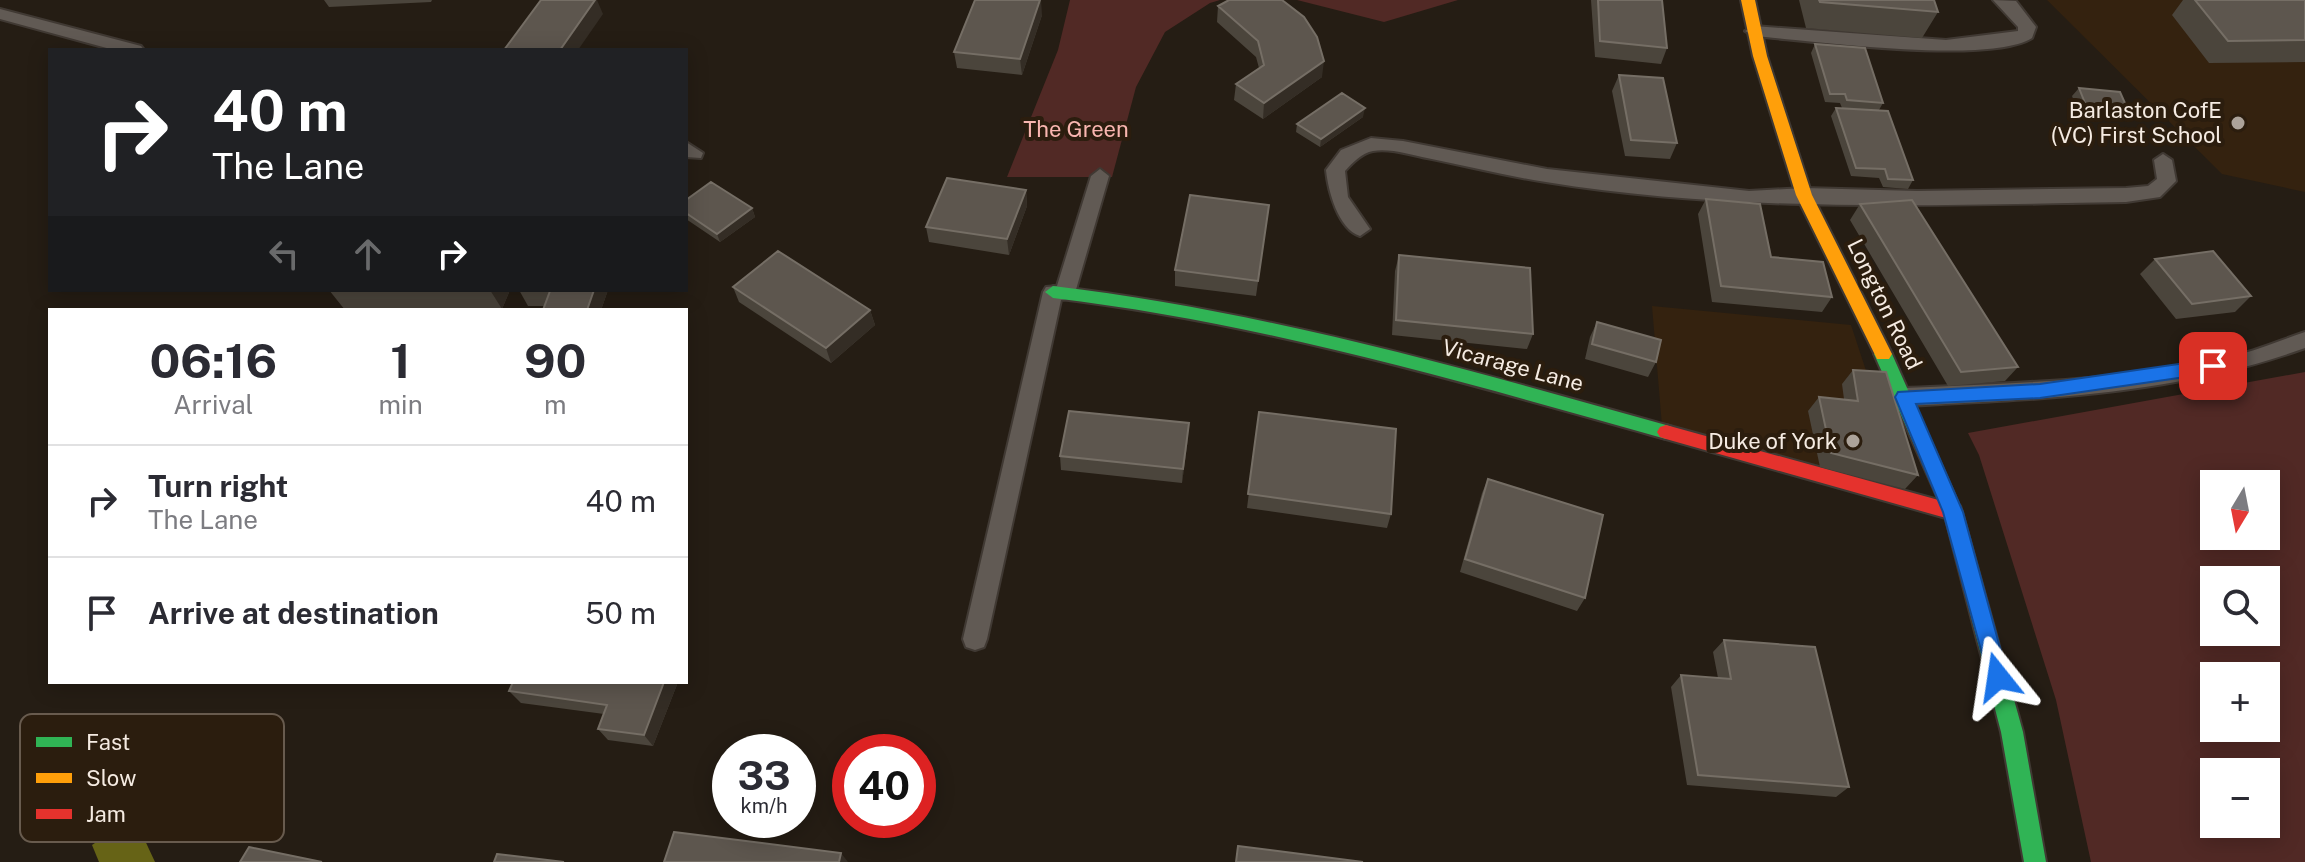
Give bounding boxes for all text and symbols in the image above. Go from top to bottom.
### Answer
text: 40 m [212,78,348,144]
icon: right [80,80,184,184]
place label: Barlaston CofE (VC) First School [2051,97,2222,148]
marker: Barlaston CofE (VC) First School [2229,114,2247,132]
park label: The Green [1023,116,1129,142]
text: The Lane [212,145,364,187]
icon: left [262,232,306,276]
icon: ahead [346,232,390,276]
icon: right [430,232,474,276]
street label: Longton Road [1842,234,1928,374]
text: 06:16 [149,332,277,389]
text: 1 [390,332,411,389]
text: 90 [524,332,587,389]
pin [2179,332,2247,400]
street label: Vicarage Lane [1439,334,1587,396]
icon: arrive [2191,344,2235,388]
text: Arrival [173,389,253,420]
text: min [379,389,423,420]
text: m [544,389,567,420]
place label: Duke of York [1708,428,1837,454]
marker: Duke of York [1844,432,1862,450]
text: Turn right [148,468,288,504]
north arrow [2200,470,2280,550]
map controls [2200,470,2280,838]
icon: right [80,479,124,523]
text: 40 m [586,483,656,519]
text: The Lane [148,504,258,535]
button: search [2200,566,2280,646]
icon: arrive [80,591,124,635]
text: Arrive at destination [148,595,439,631]
text: 50 m [585,595,656,631]
position arrow [1956,635,2040,719]
button: + [2200,662,2280,742]
legend [20,714,284,842]
text: Fast [86,729,130,755]
speed limit sign: 40 [832,734,936,838]
text: 33 [737,752,791,799]
button: − [2200,758,2280,838]
text: Slow [86,765,136,791]
text: km/h [740,794,788,818]
text: Jam [86,801,126,827]

